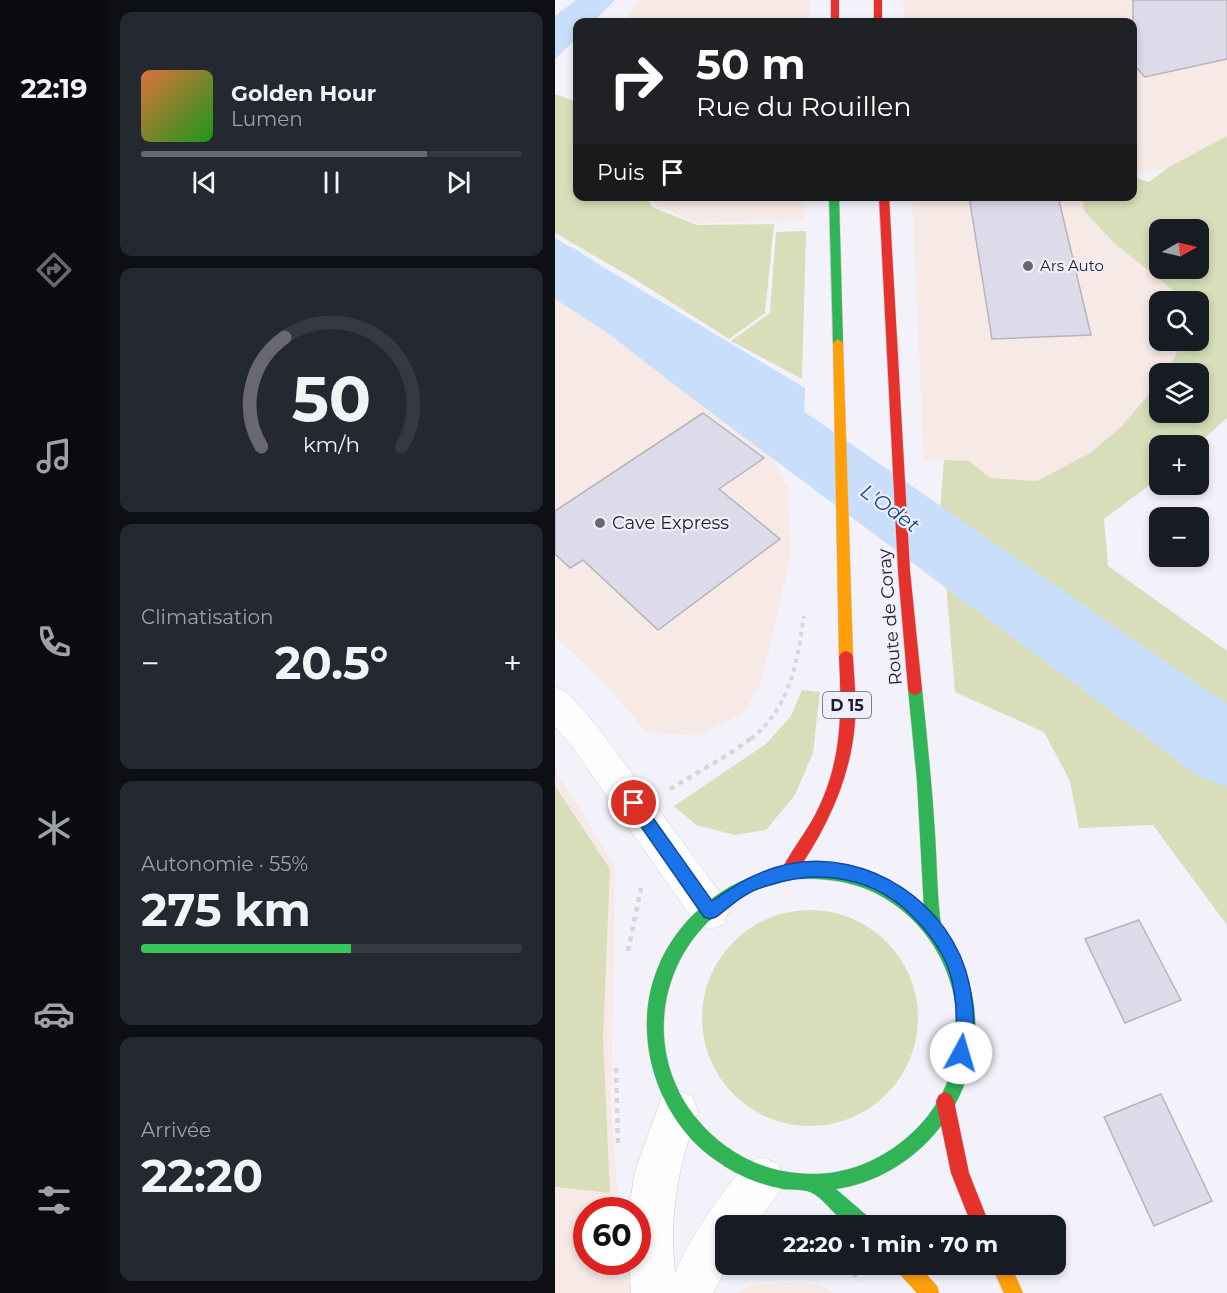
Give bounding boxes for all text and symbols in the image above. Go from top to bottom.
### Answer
text: 50 m [696,38,805,90]
icon: right [597,42,675,120]
text: 22:19 [21,72,87,105]
text: Golden Hour [231,80,376,107]
text: Rue du Rouillen [696,90,912,123]
text: Lumen [231,107,303,131]
icon: arrive [656,156,689,189]
text: Puis [597,159,644,186]
icon: previous [188,166,221,199]
icon: pause [315,166,348,199]
icon: next [442,166,475,199]
north arrow [1149,219,1209,279]
map controls [1149,219,1209,567]
icon: directions [33,249,75,291]
place label: Ars Auto [1040,256,1104,275]
marker: Ars Auto [1021,259,1035,273]
button: search [1149,291,1209,351]
text: 50 [292,361,371,437]
button: layers [1149,363,1209,423]
text: km/h [303,432,360,458]
icon: music [33,435,75,477]
button: + [1149,435,1209,495]
water label: L'Odet [856,479,924,537]
button: − [1149,507,1209,567]
place label: Cave Express [612,512,729,534]
marker: Cave Express [593,516,607,530]
street label: Route de Coray [873,548,907,686]
text: Climatisation [141,605,274,629]
icon: phone [33,621,75,663]
text: 20.5° [275,635,388,690]
text: − [141,643,160,683]
text: + [503,643,522,683]
road number: D 15 [823,692,871,718]
pin [608,777,659,828]
icon: arrive [617,786,650,819]
icon: climate [33,807,75,849]
text: Autonomie · 55% [141,852,308,876]
text: 275 km [141,882,311,937]
icon: car [33,993,75,1035]
position arrow [929,1021,993,1085]
text: Arrivée [141,1118,211,1142]
text: 22:20 [141,1148,263,1203]
icon: filters [33,1179,75,1221]
speed limit sign: 60 [573,1197,651,1275]
text: 22:20 · 1 min · 70 m [783,1231,998,1258]

